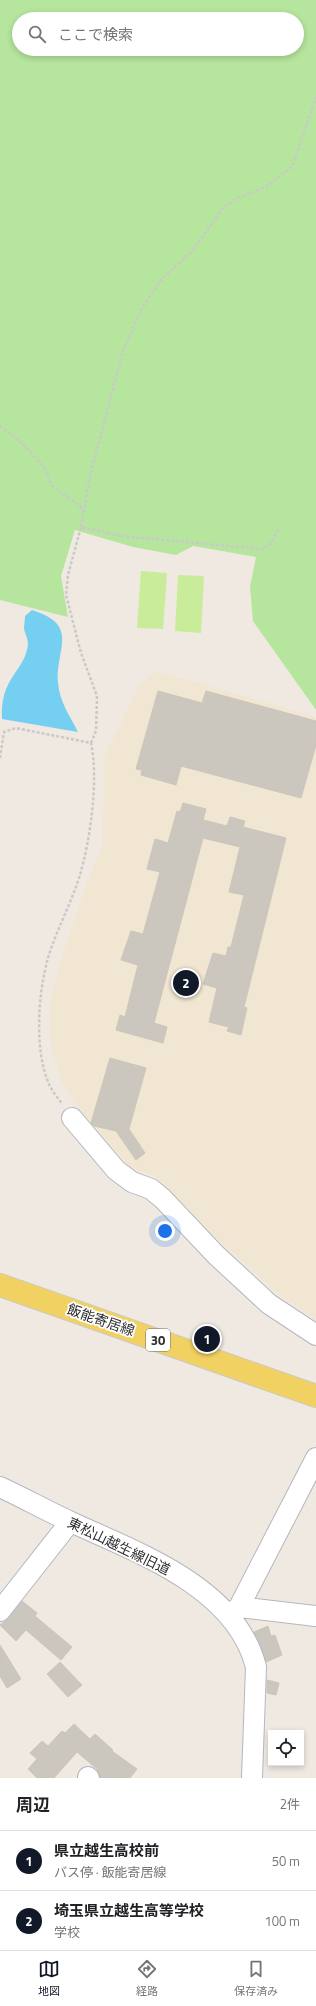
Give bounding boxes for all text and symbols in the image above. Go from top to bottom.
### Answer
search box [12,12,304,56]
icon: search [26,23,48,45]
text: ここで検索 [58,23,133,46]
pin: 2 [173,968,199,998]
your location [155,1221,175,1241]
street label: 飯能寄居線 [65,1298,138,1341]
pin: 1 [194,1324,220,1354]
road number: 30 [146,1329,170,1351]
street label: 東松山越生線旧道 [64,1512,174,1580]
map controls [268,1730,304,1766]
button: locate [268,1730,304,1766]
text: 周辺 [16,1792,50,1818]
text: 2件 [280,1794,300,1814]
text: 県立越生高校前 [54,1839,159,1862]
text: 1 [25,1851,33,1871]
text: 50 m [272,1851,300,1871]
text: バス停 · 飯能寄居線 [54,1862,167,1882]
text: 埼玉県立越生高等学校 [54,1899,204,1922]
text: 2 [25,1911,33,1931]
text: 100 m [264,1911,300,1931]
text: 学校 [54,1922,80,1942]
tab: 地図 [38,1958,60,1999]
tab: 経路 [136,1958,158,1999]
tab: 保存済み [234,1958,278,1999]

